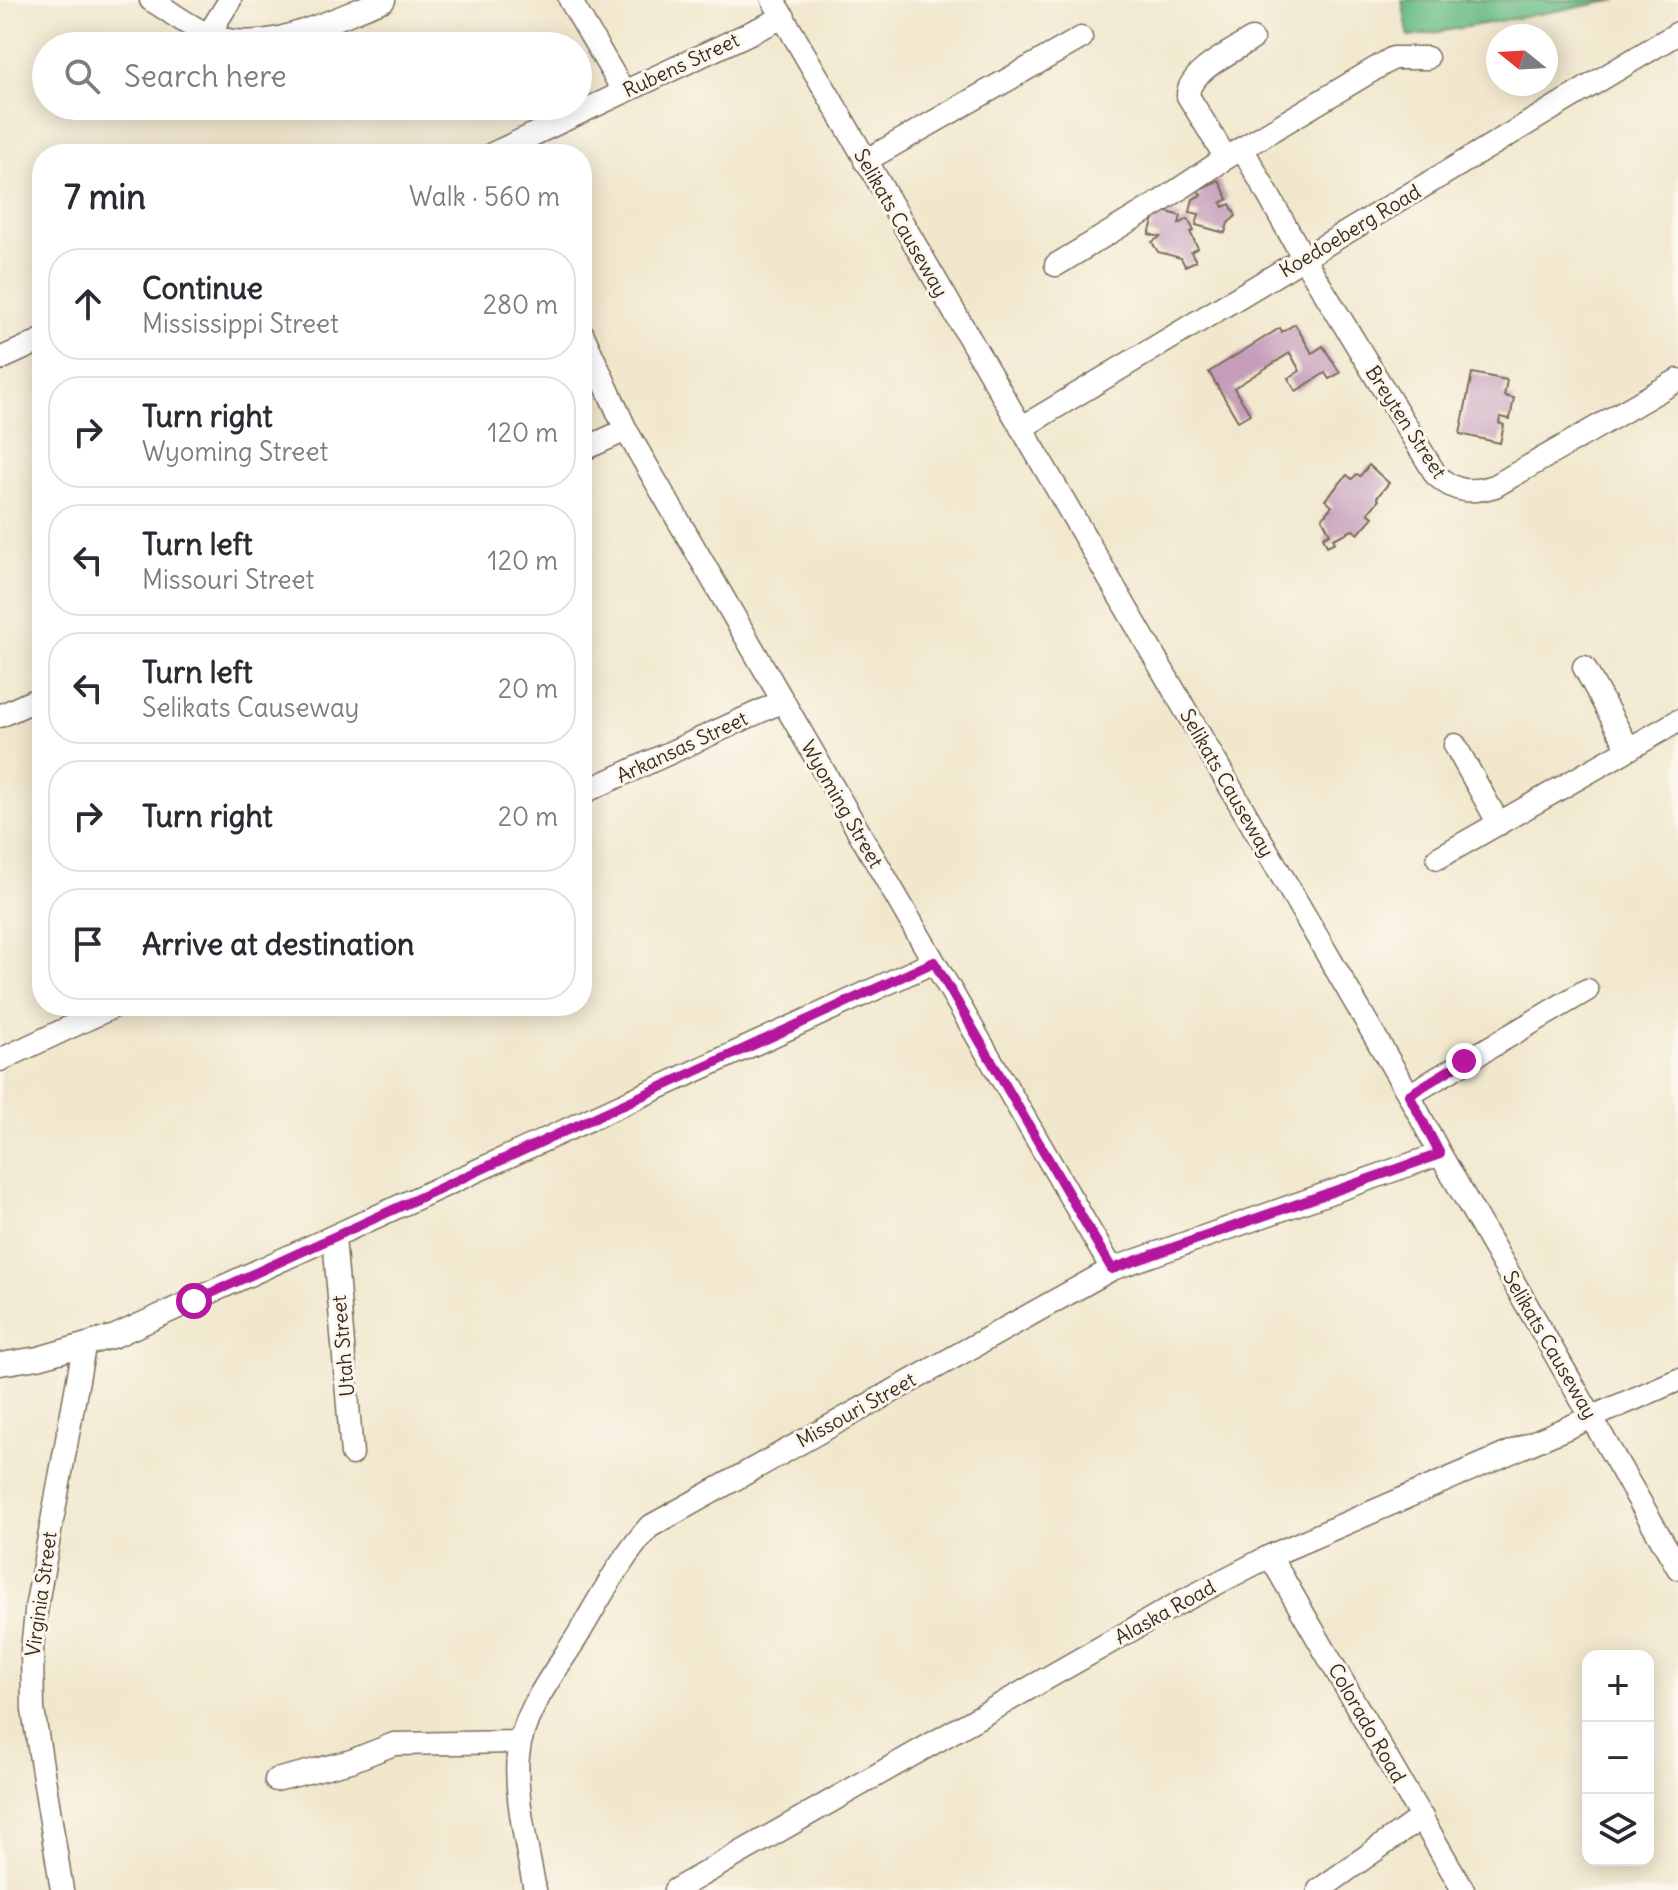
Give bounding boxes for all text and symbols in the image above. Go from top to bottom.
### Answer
north arrow [1486,24,1558,96]
street label: Rubens Street [619,27,743,102]
search box [32,32,592,120]
icon: search [60,54,104,98]
text: Search here [124,57,287,95]
street label: Selikats Causeway [849,144,954,301]
text: 7 min [64,175,146,218]
street label: Koedoeberg Road [1275,178,1425,283]
text: Walk · 560 m [409,180,560,213]
text: Continue [142,269,263,307]
icon: ahead [66,282,110,326]
text: 280 m [483,288,558,321]
text: Mississippi Street [142,307,339,340]
street label: Breyten Street [1361,360,1452,483]
text: Turn right [142,397,273,435]
icon: right [66,410,110,454]
text: 120 m [487,416,558,449]
text: Wyoming Street [142,435,328,468]
text: Turn left [142,525,253,563]
icon: left [66,538,110,582]
text: 120 m [487,544,558,577]
text: Missouri Street [142,563,314,596]
text: Turn left [142,653,253,691]
icon: left [66,666,110,710]
text: 20 m [498,672,558,705]
text: Selikats Causeway [142,691,359,724]
street label: Selikats Causeway [1175,704,1280,861]
street label: Arkansas Street [612,705,752,788]
street label: Wyoming Street [796,735,889,872]
icon: right [66,794,110,838]
text: Turn right [142,797,273,835]
text: 20 m [498,800,558,833]
icon: arrive [66,922,110,966]
text: Arrive at destination [142,925,414,963]
route end [1446,1043,1482,1079]
street label: Selikats Causeway [1498,1266,1603,1423]
route start [176,1283,212,1319]
street label: Utah Street [326,1294,359,1398]
street label: Missouri Street [792,1366,920,1453]
street label: Virginia Street [19,1529,62,1658]
street label: Alaska Road [1110,1574,1220,1649]
map controls [1582,1650,1654,1866]
button: + [1582,1650,1654,1722]
street label: Colorado Road [1323,1659,1412,1787]
button: − [1582,1722,1654,1794]
button: layers [1582,1794,1654,1866]

